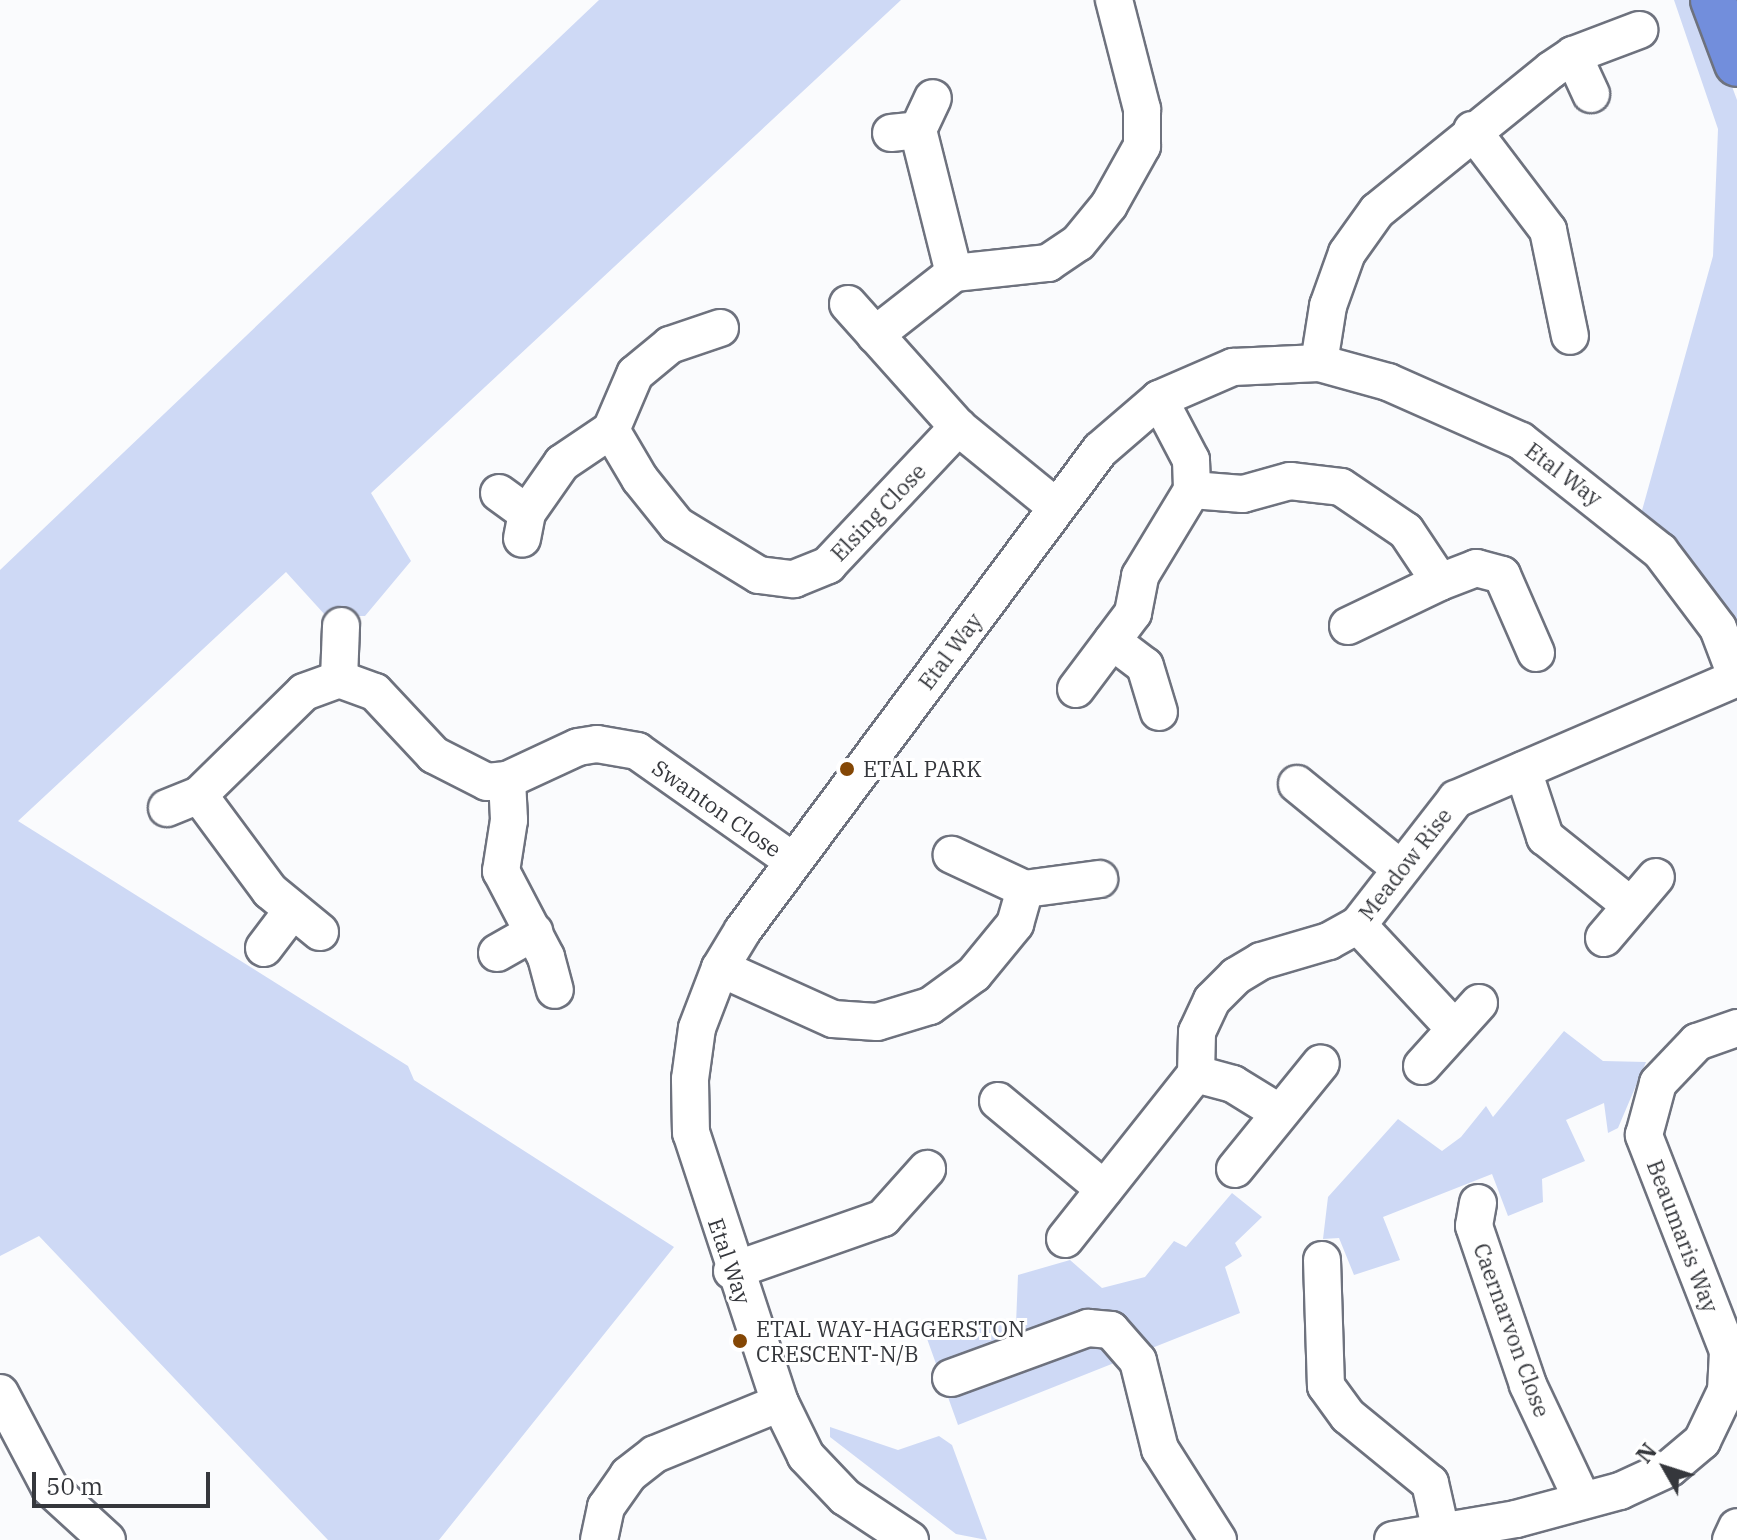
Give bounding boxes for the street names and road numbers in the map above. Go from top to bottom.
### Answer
street label: Etal Way [1520,437,1608,511]
street label: Elsing Close [825,458,931,566]
street label: Etal Way [913,607,987,695]
street label: Swanton Close [648,754,786,862]
street label: Meadow Rise [1353,803,1457,925]
street label: Beaumaris Way [1642,1156,1724,1316]
street label: Etal Way [703,1215,757,1307]
street label: Caernarvon Close [1468,1240,1556,1420]

